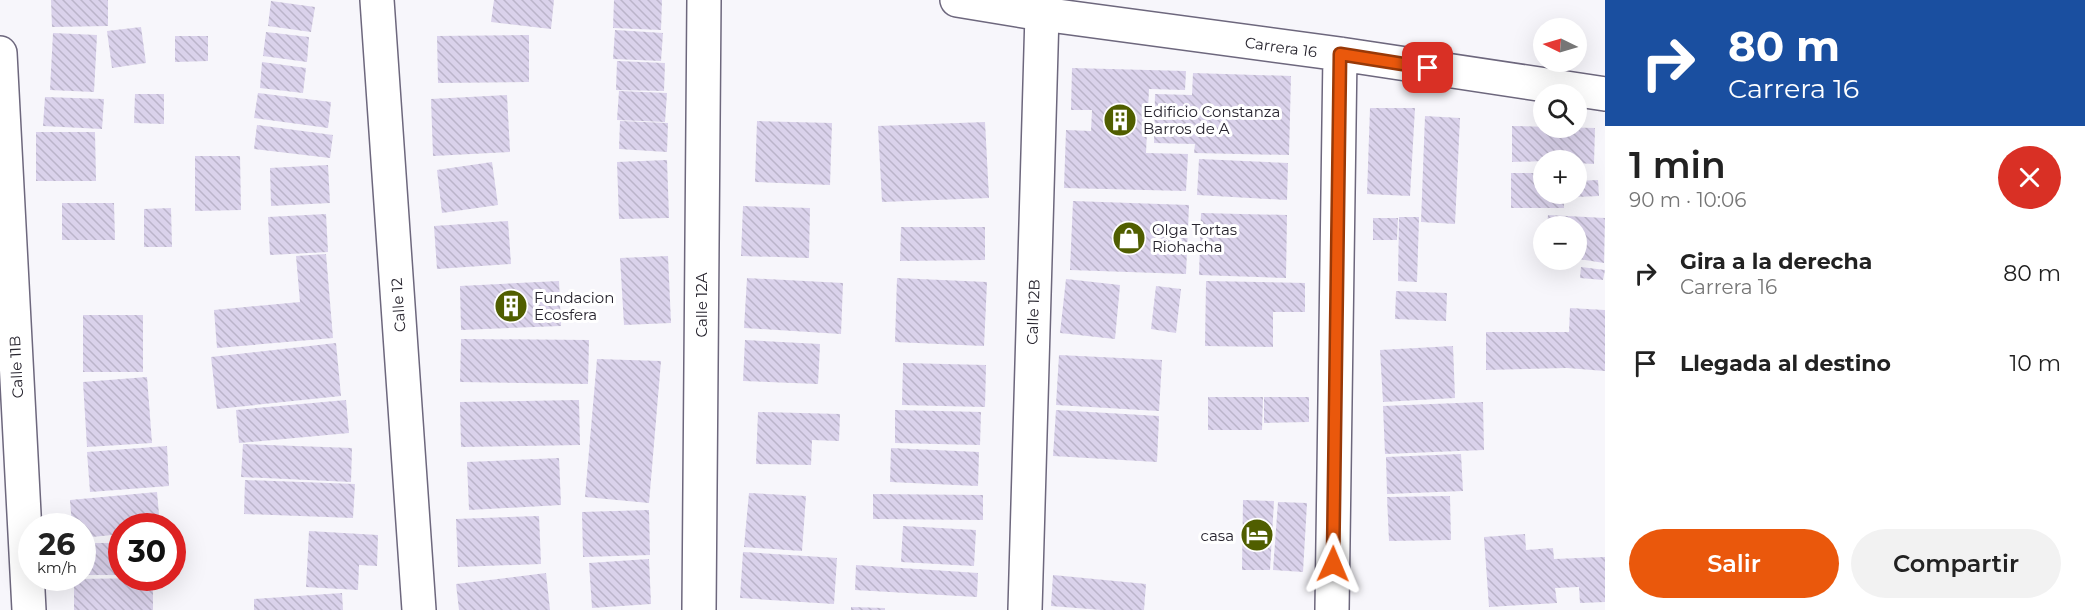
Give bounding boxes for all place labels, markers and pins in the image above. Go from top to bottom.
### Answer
pin [1402,42,1453,93]
building icon: Edificio Constanza Barros de A [1102,102,1138,138]
place label: Edificio Constanza Barros de A [1143,102,1280,138]
shop icon: Olga Tortas Riohacha [1111,220,1147,256]
place label: Olga Tortas Riohacha [1152,220,1237,256]
building icon: Fundacion Ecosfera [493,288,529,324]
place label: Fundacion Ecosfera [534,288,614,324]
hotel icon: casa [1239,517,1275,553]
place label: casa [1201,526,1234,545]

